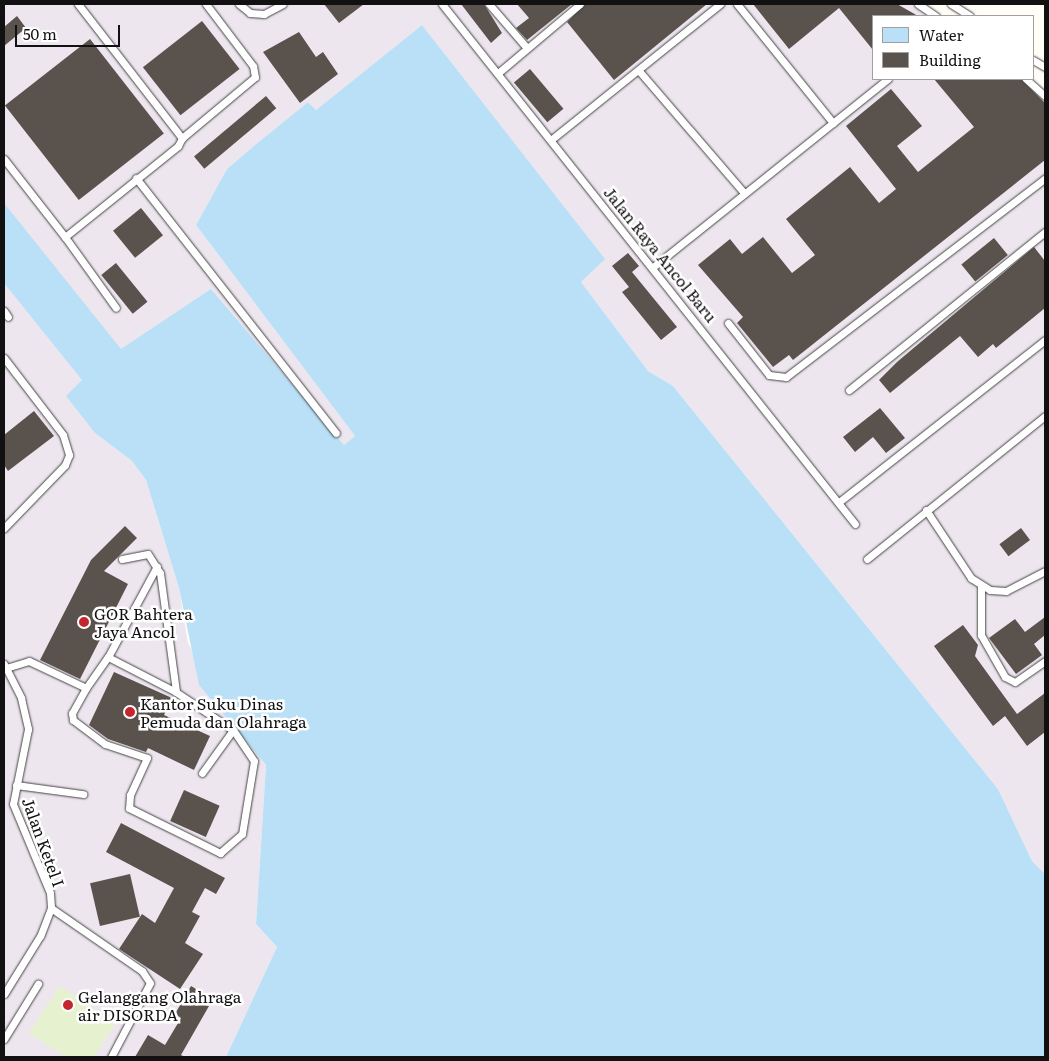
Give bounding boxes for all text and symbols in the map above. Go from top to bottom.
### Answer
scale bar [18,15,122,47]
legend [872,15,1034,80]
text: 50 m [23,22,57,45]
text: Water [919,23,964,46]
text: Building [919,48,981,71]
street label: Jalan Raya Ancol Baru [600,182,722,326]
place label: GOR Bahtera Jaya Ancol [94,603,193,641]
marker: GOR Bahtera Jaya Ancol [78,616,90,628]
place label: Kantor Suku Dinas Pemuda dan Olahraga [140,693,307,731]
marker: Kantor Suku Dinas Pemuda dan Olahraga [124,706,136,718]
street label: Jalan Ketel I [19,795,69,889]
place label: Gelanggang Olahraga air DISORDA [78,986,241,1024]
marker: Gelanggang Olahraga air DISORDA [62,999,74,1011]

